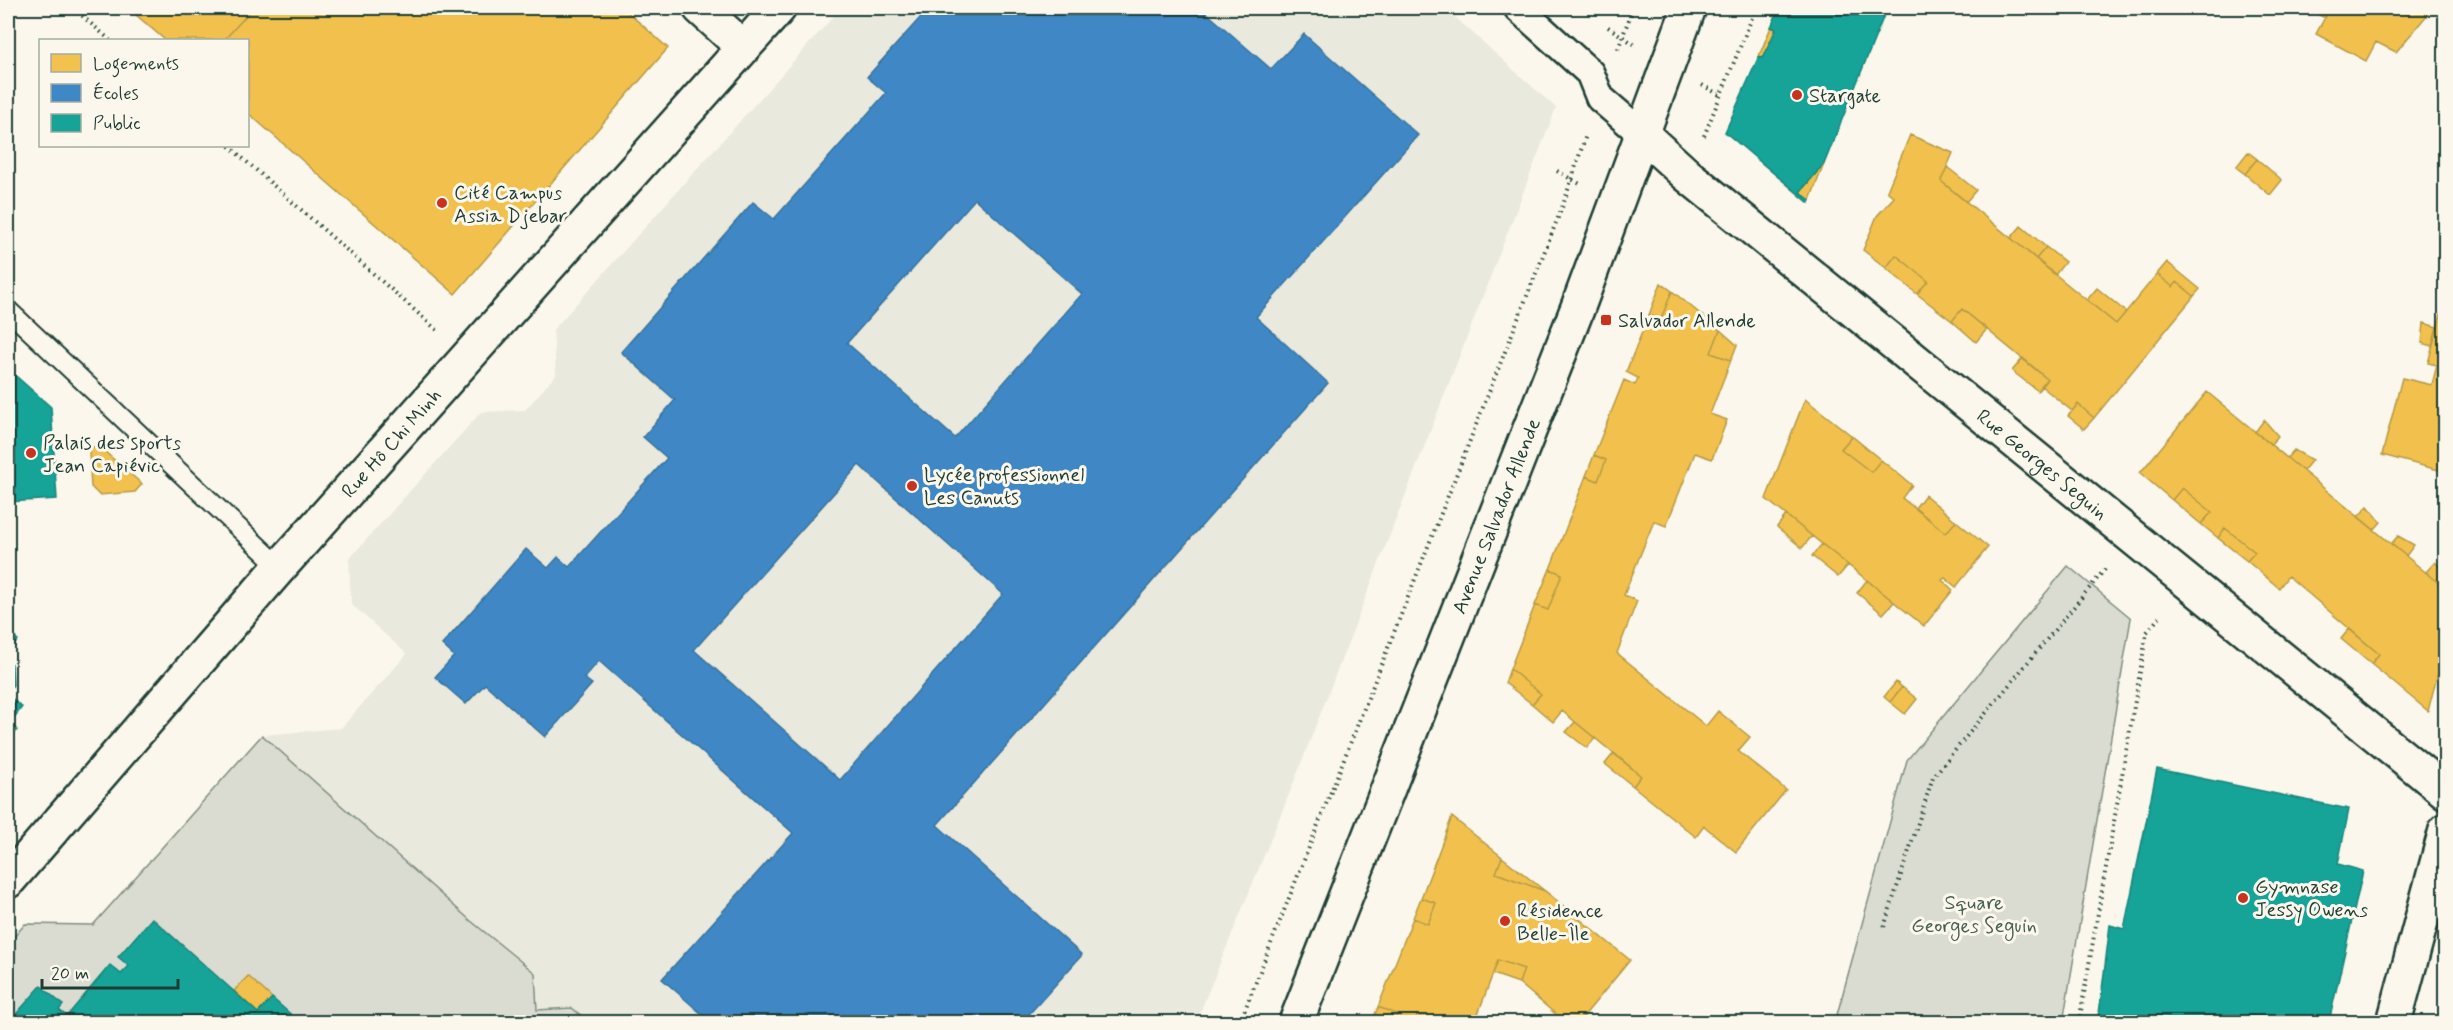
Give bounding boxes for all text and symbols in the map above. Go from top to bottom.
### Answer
legend [39,39,249,147]
text: Logements [93,52,179,78]
text: Écoles [93,82,139,106]
place label: Stargate [1809,83,1881,110]
marker: Stargate [1790,88,1804,102]
text: Public [93,112,141,136]
place label: Cité Campus Assia Djebar [454,180,567,230]
marker: Cité Campus Assia Djebar [435,196,449,210]
place label: Salvador Allende [1618,308,1756,335]
marker: Salvador Allende [1599,313,1613,327]
street label: Rue Hô Chi Minh [336,383,448,504]
street label: Rue Georges Seguin [1970,404,2113,527]
street label: Avenue Salvador Allende [1446,415,1548,618]
place label: Palais des sports Jean Capiévic [43,430,181,480]
marker: Palais des sports Jean Capiévic [24,446,38,460]
place label: Lycée professionnel Les Canuts [924,462,1084,512]
marker: Lycée professionnel Les Canuts [905,479,919,493]
place label: Gymnase Jessy Owens [2255,874,2368,924]
park label: Square Georges Seguin [1911,890,2037,941]
marker: Gymnase Jessy Owens [2236,891,2250,905]
place label: Résidence Belle-Île [1517,898,1603,948]
marker: Résidence Belle-Île [1498,914,1512,928]
scale bar [42,952,178,990]
text: 20 m [51,962,89,986]

